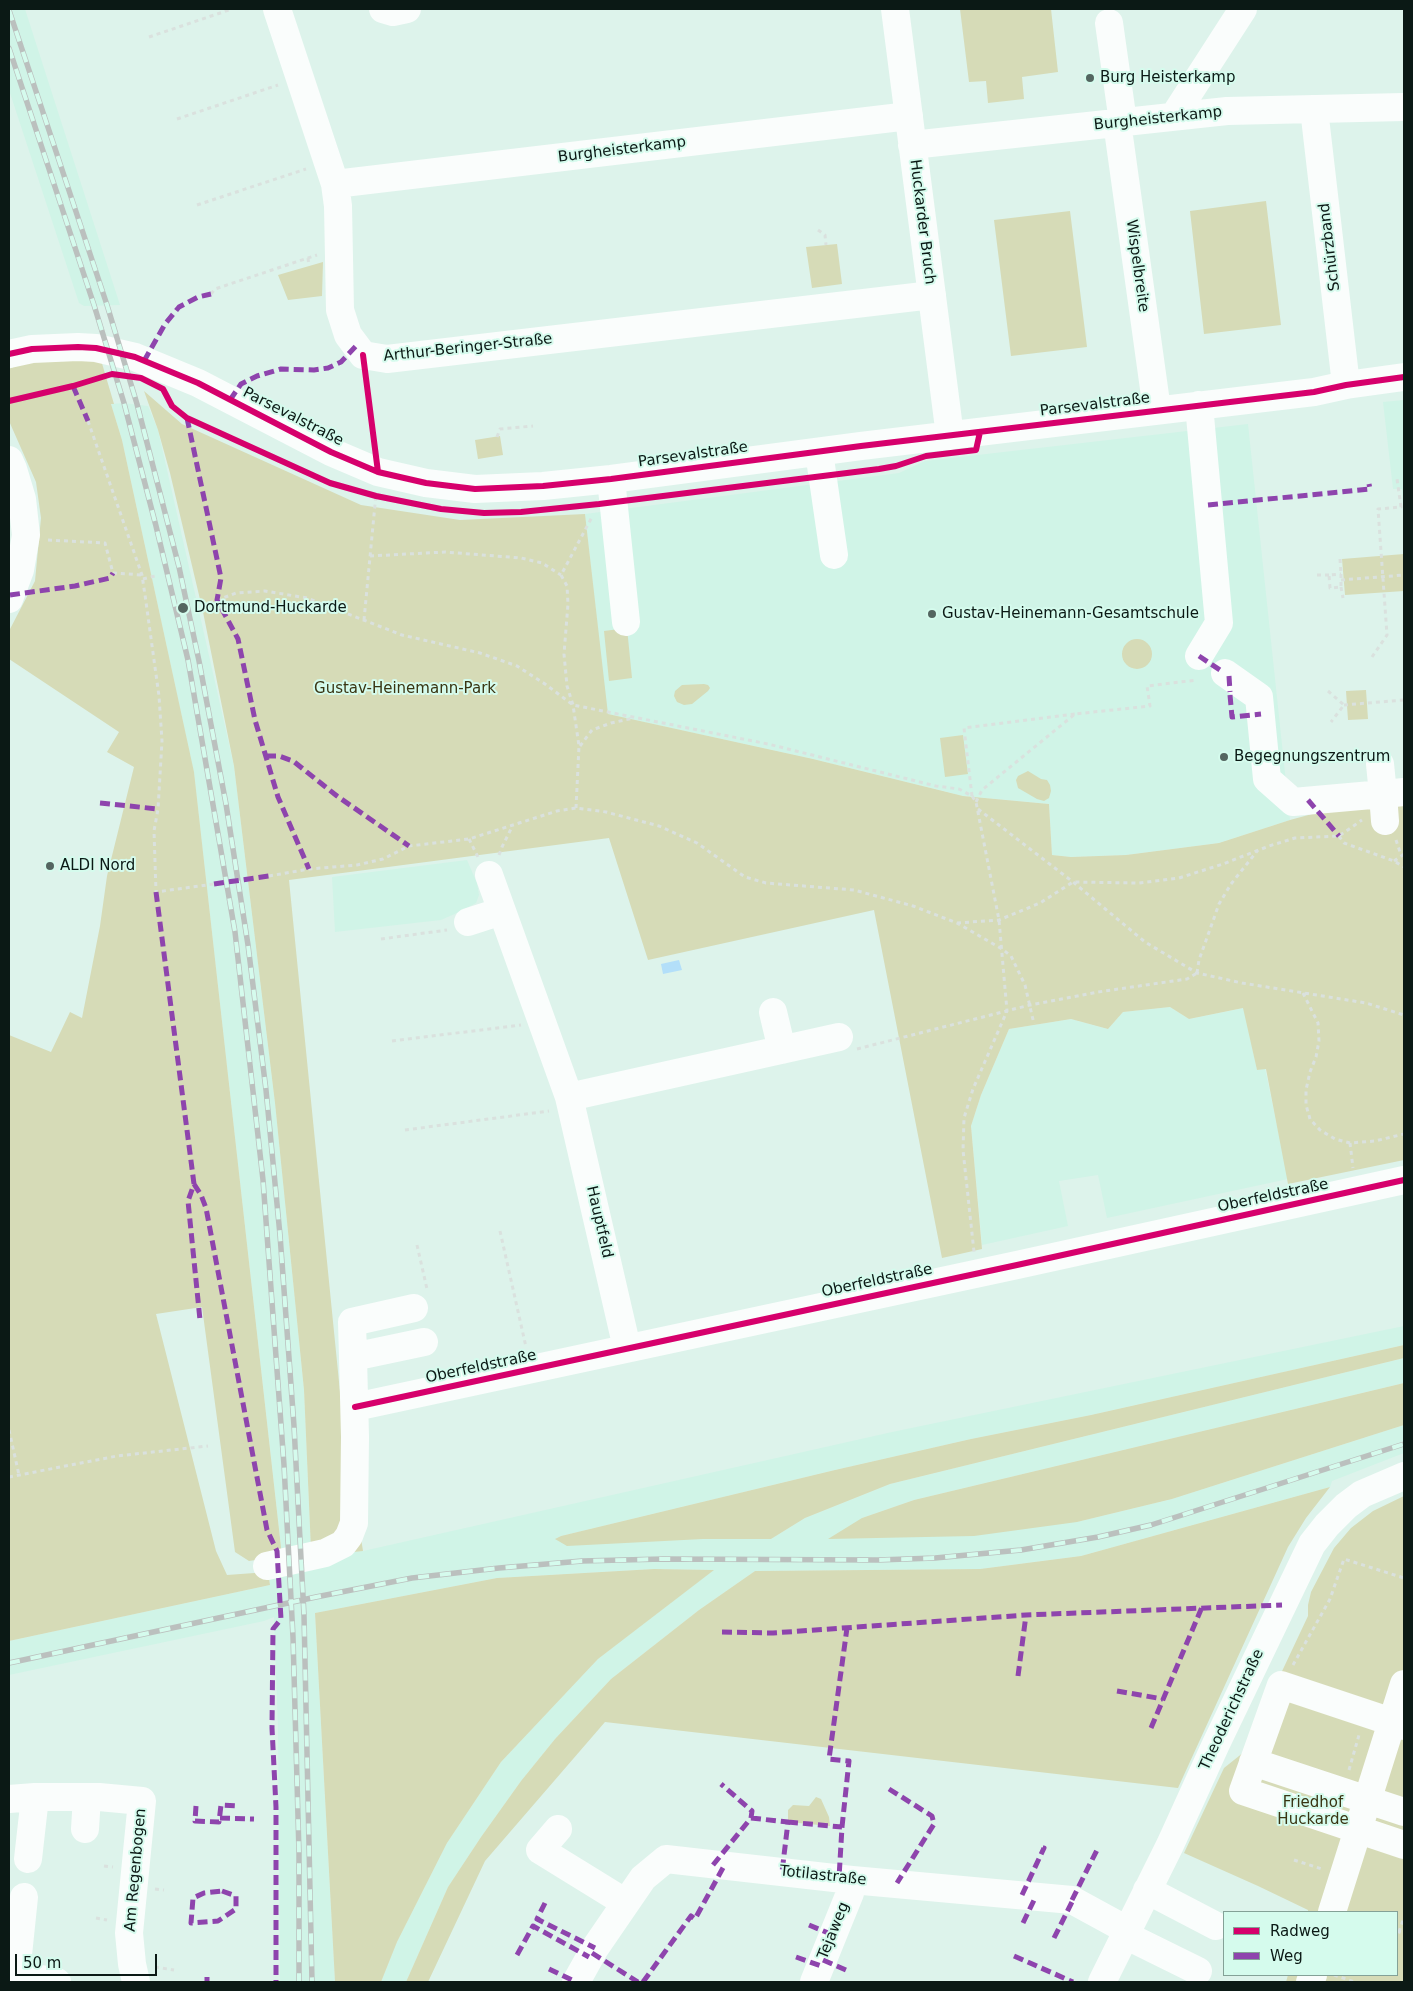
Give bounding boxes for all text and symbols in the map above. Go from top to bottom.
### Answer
place label: Burg Heisterkamp [1100,69,1236,87]
marker: Burg Heisterkamp [1084,72,1096,84]
street label: Burgheisterkamp [1093,103,1223,135]
street label: Burgheisterkamp [557,133,687,167]
street label: Huckarder Bruch [905,158,939,286]
street label: Schürzband [1316,202,1344,292]
street label: Wispelbreite [1122,219,1152,313]
street label: Arthur-Beringer-Straße [383,330,553,366]
street label: Parsevalstraße [240,384,346,450]
street label: Parsevalstraße [1039,389,1151,421]
street label: Parsevalstraße [637,438,749,472]
place label: Dortmund-Huckarde [194,599,347,617]
marker: Dortmund-Huckarde [176,601,190,615]
place label: Gustav-Heinemann-Gesamtschule [942,605,1199,623]
marker: Gustav-Heinemann-Gesamtschule [926,608,938,620]
park label: Gustav-Heinemann-Park [314,680,496,698]
place label: Begegnungszentrum [1234,748,1390,766]
marker: Begegnungszentrum [1218,751,1230,763]
place label: ALDI Nord [60,857,135,875]
marker: ALDI Nord [44,860,56,872]
street label: Oberfeldstraße [1216,1175,1330,1217]
street label: Hauptfeld [582,1184,616,1260]
street label: Oberfeldstraße [820,1260,934,1302]
street label: Oberfeldstraße [424,1346,538,1388]
street label: Theoderichstraße [1196,1647,1268,1773]
park label: Friedhof Huckarde [1277,1794,1349,1829]
street label: Am Regenbogen [122,1808,150,1932]
street label: Totilastraße [779,1863,867,1889]
street label: Tejaweg [814,1900,854,1962]
legend [1223,1911,1398,1976]
text: Radweg [1270,1922,1330,1940]
scale bar [18,1944,160,1976]
text: Weg [1270,1947,1303,1965]
text: 50 m [23,1954,61,1972]

